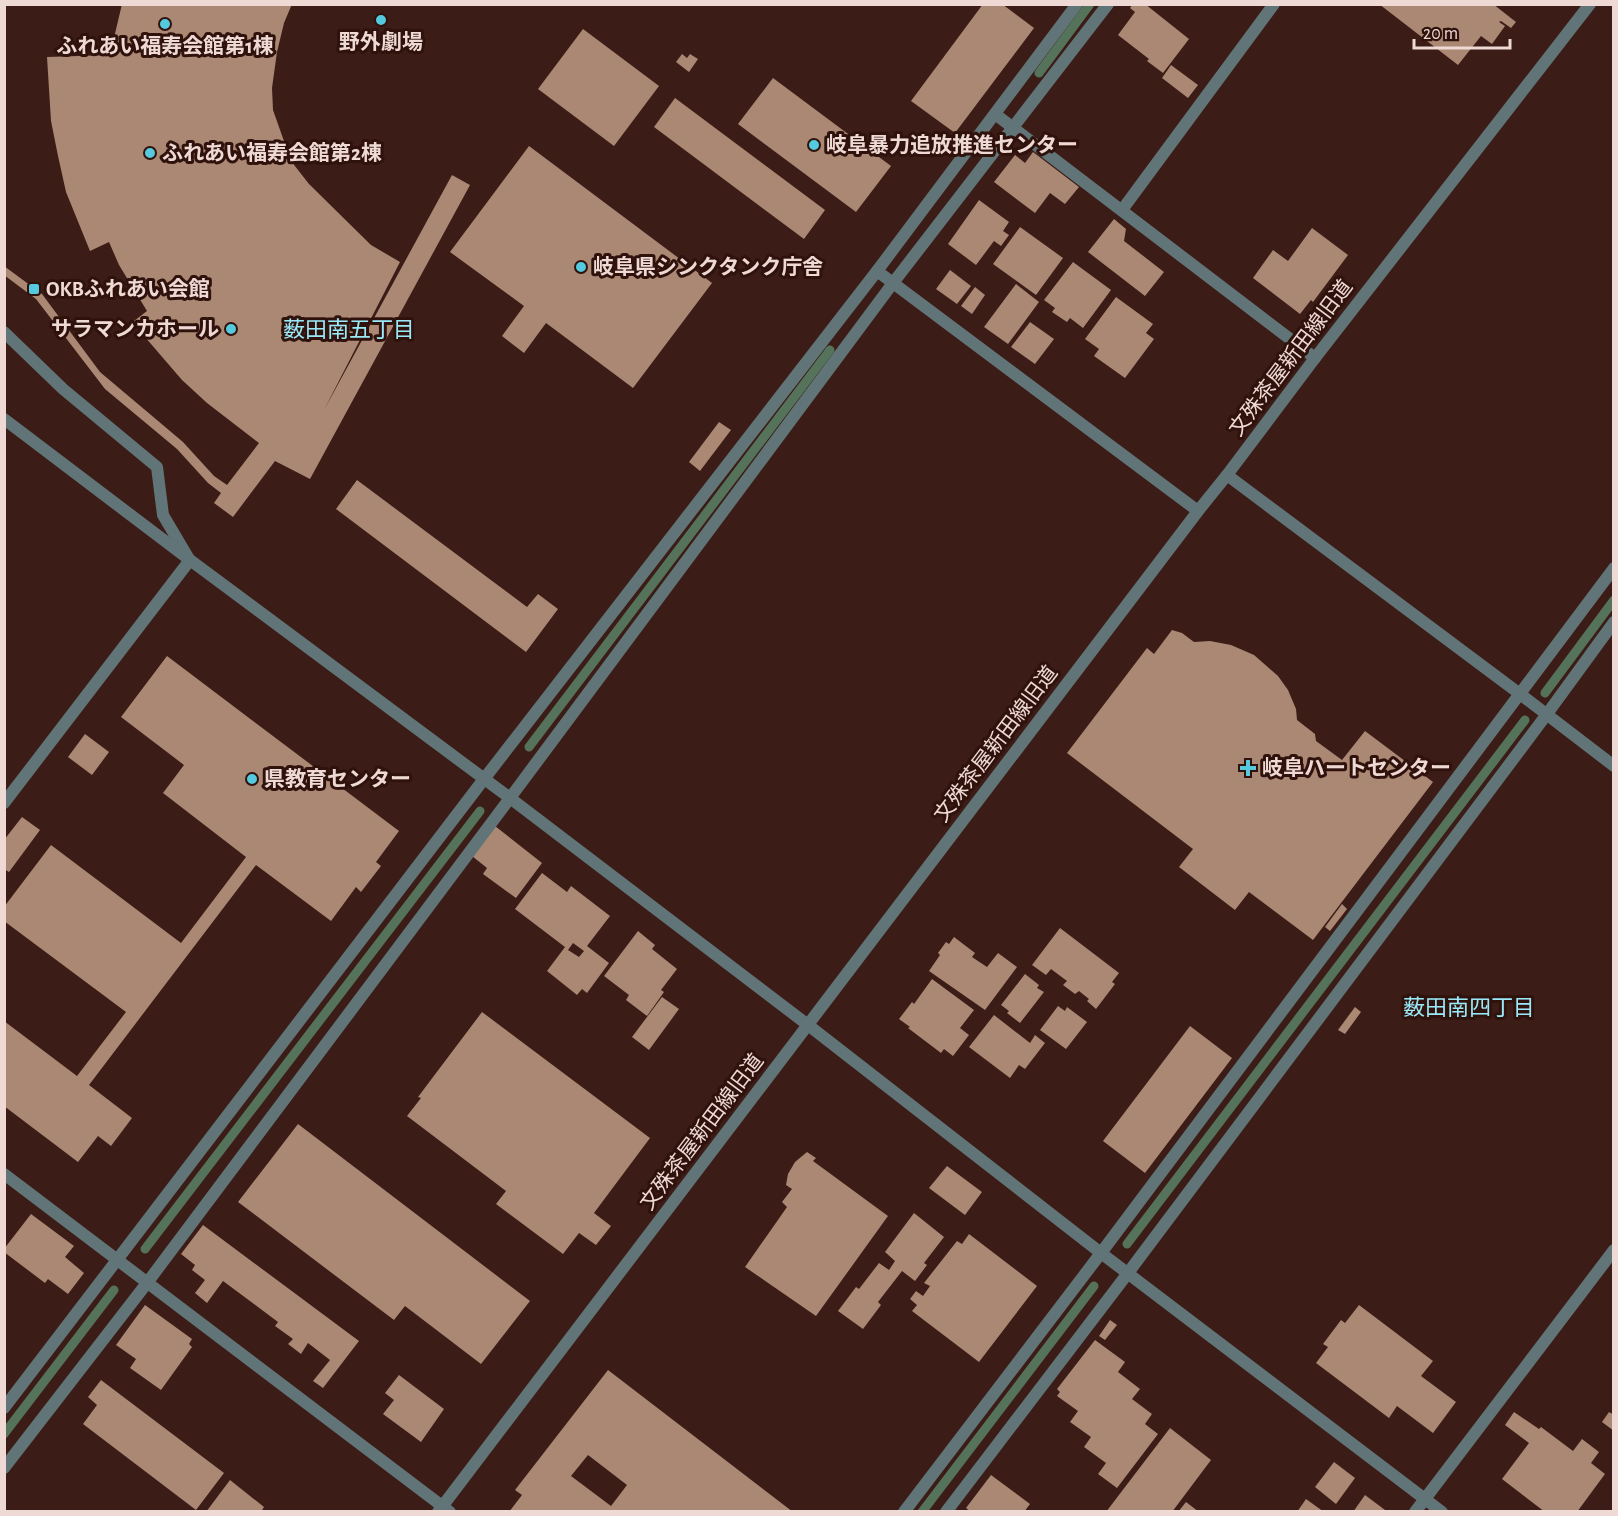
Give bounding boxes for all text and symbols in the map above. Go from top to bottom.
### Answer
scale bar [1414,12,1510,50]
marker: 野外劇場 [374,13,388,27]
marker: ふれあい福寿会館第1棟 [158,17,172,31]
text: 20 m [1423,25,1458,43]
place label: 野外劇場 [339,30,423,53]
place label: ふれあい福寿会館第1棟 [56,34,274,57]
place label: 岐阜暴力追放推進センター [826,133,1078,156]
marker: 岐阜暴力追放推進センター [807,138,821,152]
place label: ふれあい福寿会館第2棟 [162,141,382,164]
marker: ふれあい福寿会館第2棟 [143,146,157,160]
place label: 岐阜県シンクタンク庁舎 [593,255,823,278]
marker: 岐阜県シンクタンク庁舎 [574,260,588,274]
street label: 文殊茶屋新田線旧道 [1225,276,1356,440]
place label: OKBふれあい会館 [46,278,210,300]
marker: OKBふれあい会館 [27,282,41,296]
district label: 薮田南五丁目 [283,318,415,341]
place label: サラマンカホール [51,319,219,340]
marker: サラマンカホール [224,322,238,336]
street label: 文殊茶屋新田線旧道 [930,662,1061,826]
place label: 岐阜ハートセンター [1262,756,1451,779]
marker: 岐阜ハートセンター [1239,759,1257,777]
place label: 県教育センター [264,768,411,790]
marker: 県教育センター [245,772,259,786]
district label: 薮田南四丁目 [1403,996,1535,1019]
street label: 文殊茶屋新田線旧道 [636,1050,767,1214]

